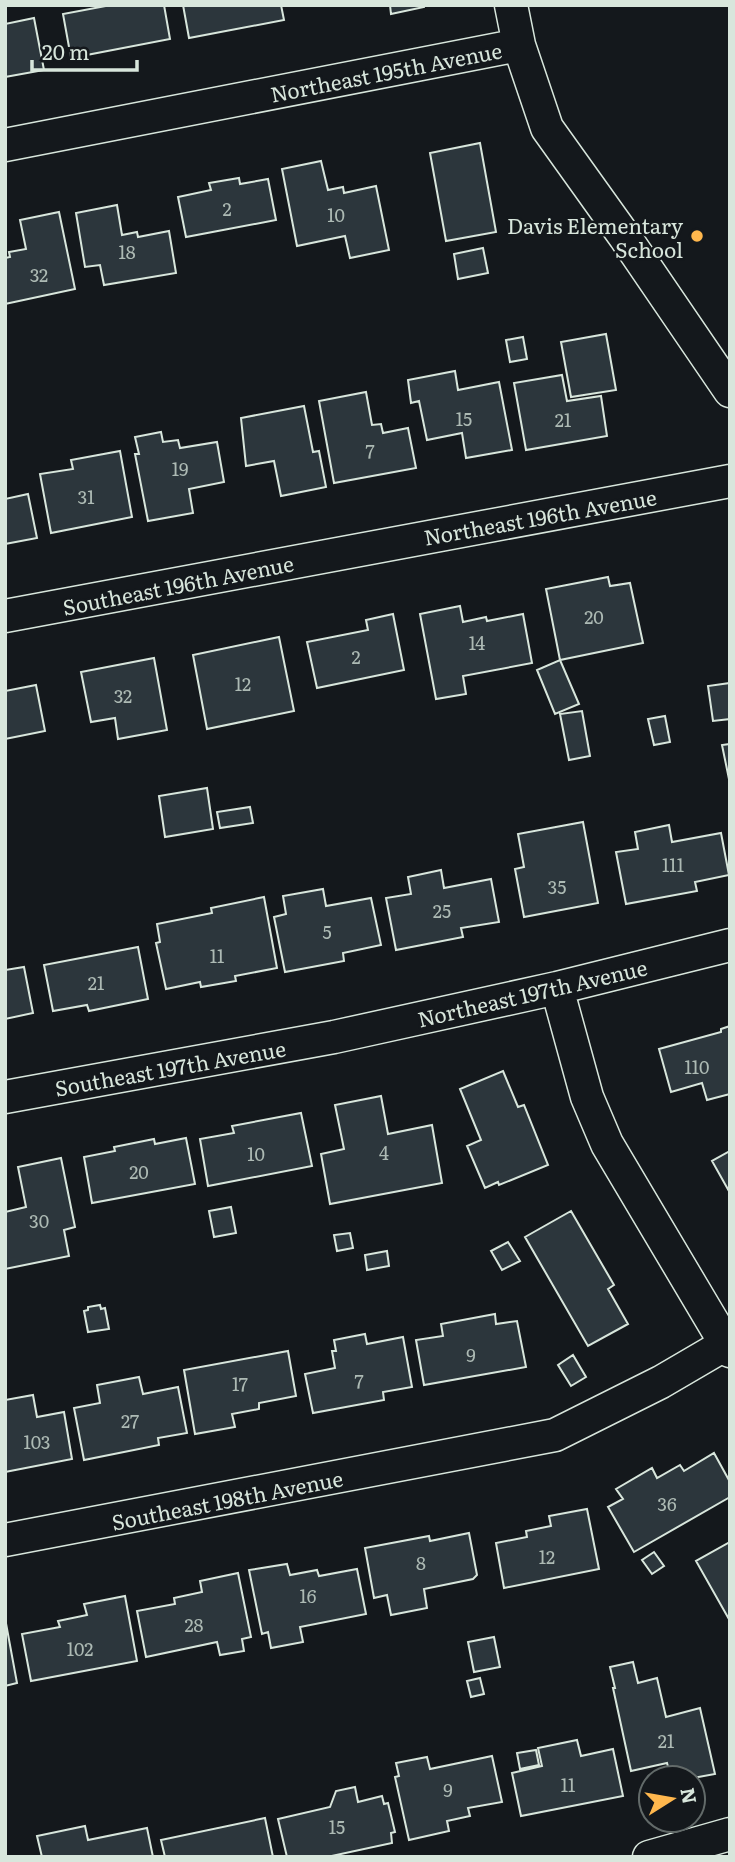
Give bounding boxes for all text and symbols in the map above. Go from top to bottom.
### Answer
scale bar [32,28,136,72]
street label: Northeast 195th Avenue [268,33,505,109]
text: 20 m [42,35,89,66]
house number: 2 [222,195,232,222]
house number: 10 [327,201,345,228]
place label: Davis Elementary School [507,209,684,264]
marker: Davis Elementary School [689,228,705,244]
house number: 18 [118,238,136,265]
house number: 32 [30,261,48,288]
house number: 15 [456,405,472,432]
house number: 21 [555,406,571,433]
house number: 7 [365,437,375,464]
house number: 19 [172,455,188,482]
street label: Northeast 196th Avenue [421,480,659,552]
house number: 31 [77,483,95,510]
street label: Southeast 196th Avenue [60,546,296,622]
house number: 20 [584,603,604,630]
house number: 14 [469,629,485,656]
house number: 2 [351,643,361,670]
house number: 12 [235,670,251,697]
house number: 32 [114,682,132,709]
house number: 111 [662,851,684,878]
house number: 35 [548,873,566,900]
house number: 25 [433,897,451,924]
house number: 5 [322,918,332,945]
house number: 11 [210,942,224,969]
street label: Northeast 197th Avenue [414,950,650,1034]
house number: 21 [88,969,104,996]
street label: Southeast 197th Avenue [52,1031,288,1103]
house number: 110 [684,1053,710,1080]
house number: 4 [379,1139,389,1166]
house number: 10 [247,1140,265,1167]
house number: 20 [129,1158,149,1185]
house number: 30 [29,1207,49,1234]
house number: 9 [466,1341,476,1368]
house number: 7 [354,1367,364,1394]
house number: 17 [232,1370,248,1397]
house number: 27 [121,1407,139,1434]
house number: 103 [23,1428,51,1455]
street label: Southeast 198th Avenue [109,1461,345,1537]
house number: 36 [657,1490,677,1517]
house number: 12 [539,1543,555,1570]
house number: 8 [416,1549,426,1576]
house number: 16 [300,1582,317,1609]
house number: 28 [184,1611,204,1638]
house number: 102 [67,1635,93,1662]
house number: 21 [658,1727,674,1754]
north arrow [637,1764,707,1834]
house number: 11 [561,1771,575,1798]
house number: 9 [443,1776,453,1803]
text: N [674,1785,705,1806]
house number: 15 [329,1813,345,1840]

